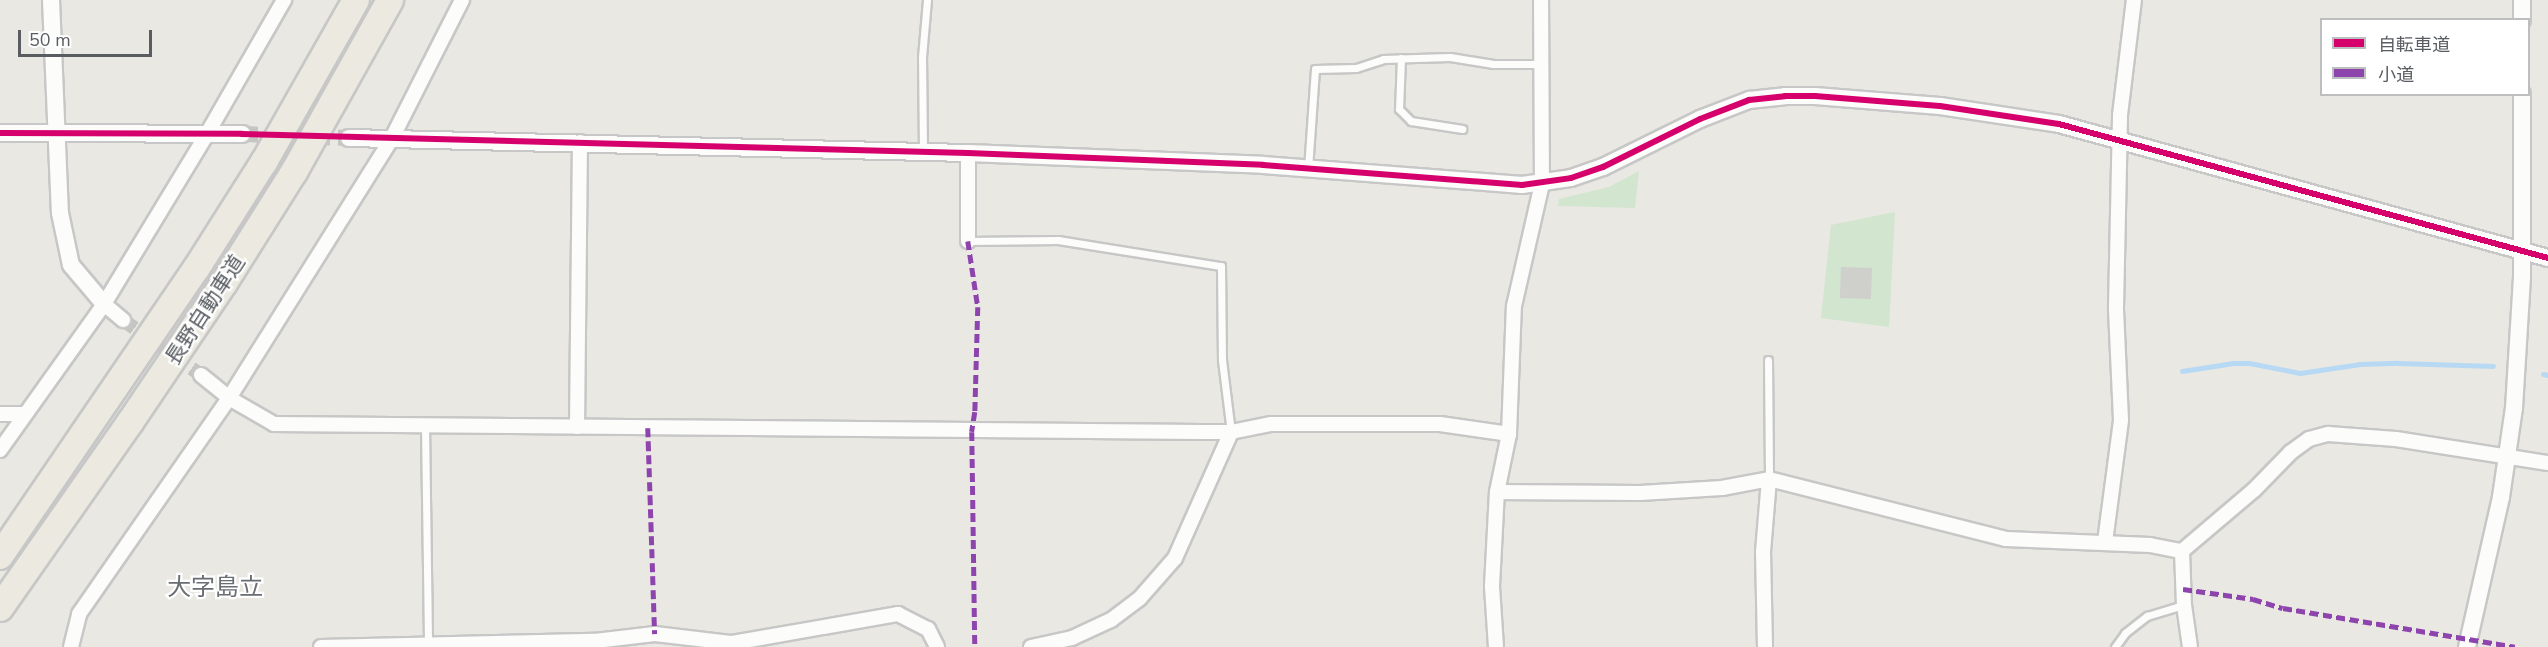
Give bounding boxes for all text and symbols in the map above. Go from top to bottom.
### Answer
scale bar [21,18,154,56]
legend [2320,18,2530,96]
text: 50 m [29,28,71,52]
text: 自転車道 [2378,33,2450,57]
text: 小道 [2378,63,2414,87]
street label: 長野自動車道 [160,250,250,370]
district label: 大字島立 [167,574,263,602]

